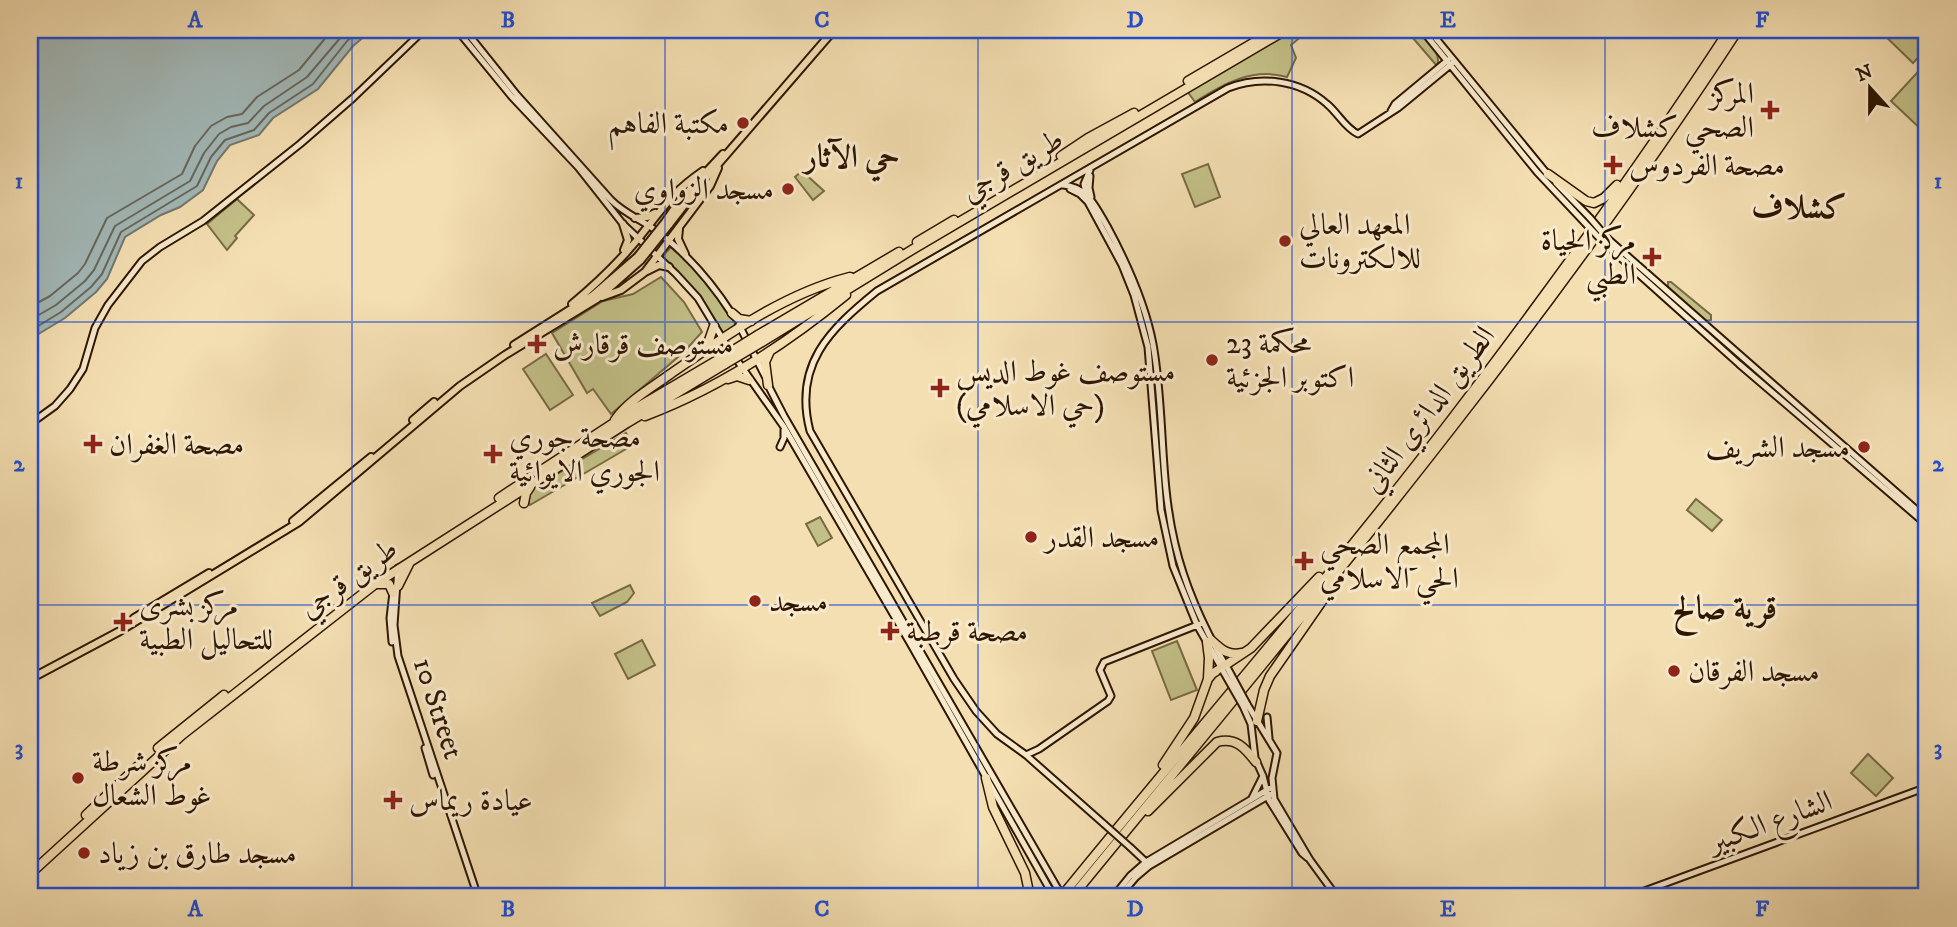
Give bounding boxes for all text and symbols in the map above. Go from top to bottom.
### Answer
text: A [187,6,204,35]
text: B [501,6,515,35]
text: C [814,6,830,35]
text: D [1126,6,1144,35]
text: E [1440,6,1456,35]
text: F [1755,6,1770,35]
north arrow [1834,52,1904,122]
text: N [1853,60,1876,87]
place label: المركز الصحي كشلاف [1591,76,1754,155]
marker: المركز الصحي كشلاف [1760,100,1780,120]
place label: مكتبة الفاهم [608,106,729,151]
marker: مكتبة الفاهم [735,115,751,131]
street label: طريق قرجي [955,121,1073,215]
district label: حي الآثار [801,138,900,182]
place label: مصحة الفردوس [1629,148,1785,185]
marker: مصحة الفردوس [1603,155,1623,175]
text: 1 [15,167,23,196]
text: 1 [1934,167,1942,196]
place label: مسجد الزواوي [634,172,774,213]
marker: مسجد الزواوي [780,181,796,197]
district label: كشلاف [1751,188,1847,229]
place label: المعهد العالي للالكترونات [1299,207,1421,278]
place label: مركز الحياة الطبي [1541,223,1636,302]
marker: المعهد العالي للالكترونات [1277,233,1293,249]
marker: مركز الحياة الطبي [1642,247,1662,267]
street label: الطريق الدائري الثاني [1354,319,1507,503]
place label: محكمة 23 اكتوبر الجزئية [1226,326,1354,397]
place label: مستوصف قرقارش [553,327,734,364]
marker: مستوصف قرقارش [527,334,547,354]
marker: محكمة 23 اكتوبر الجزئية [1204,352,1220,368]
place label: مستوصف غوط الديس (حي الاسلامي) [956,354,1176,429]
marker: مستوصف غوط الديس (حي الاسلامي) [930,378,950,398]
place label: مصحة جوري الجوري الايوائية [509,420,660,495]
place label: مصحة الغفران [109,427,244,464]
place label: مسجد الشريف [1705,430,1850,467]
marker: مصحة الغفران [83,434,103,454]
marker: مسجد الشريف [1856,439,1872,455]
marker: مصحة جوري الجوري الايوائية [483,444,503,464]
text: 2 [13,450,25,479]
text: 2 [1932,450,1944,479]
place label: مسجد القدر [1042,520,1160,557]
place label: المجمع الصحي الحي الاسلامي [1320,527,1459,606]
marker: مسجد القدر [1023,529,1039,545]
street label: طريق قرجي [292,531,408,631]
marker: المجمع الصحي الحي الاسلامي [1294,551,1314,571]
place label: مسجد [769,584,828,621]
place label: مركز بشرى للتحاليل الطبية [139,588,273,660]
district label: قرية صالح [1673,589,1777,636]
marker: مسجد [747,593,763,609]
marker: مركز بشرى للتحاليل الطبية [113,612,133,632]
place label: مصحة قرطبة [906,614,1028,651]
marker: مصحة قرطبة [880,621,900,641]
street label: 10 Street [404,653,471,764]
place label: مسجد الفرقان [1688,654,1820,691]
marker: مسجد الفرقان [1666,663,1682,679]
text: 3 [15,734,23,763]
text: 3 [1934,734,1942,763]
place label: مركز شرطة غوط الشعال [92,744,212,815]
marker: مركز شرطة غوط الشعال [70,770,86,786]
place label: عيادة ريماس [409,783,533,820]
street label: الشارع الكبير [1701,783,1839,868]
marker: عيادة ريماس [383,790,403,810]
place label: مسجد طارق بن زياد [98,836,297,873]
marker: مسجد طارق بن زياد [76,845,92,861]
text: A [187,895,204,924]
text: B [501,895,515,924]
text: C [814,895,830,924]
text: D [1126,895,1144,924]
text: E [1440,895,1456,924]
text: F [1755,895,1770,924]

